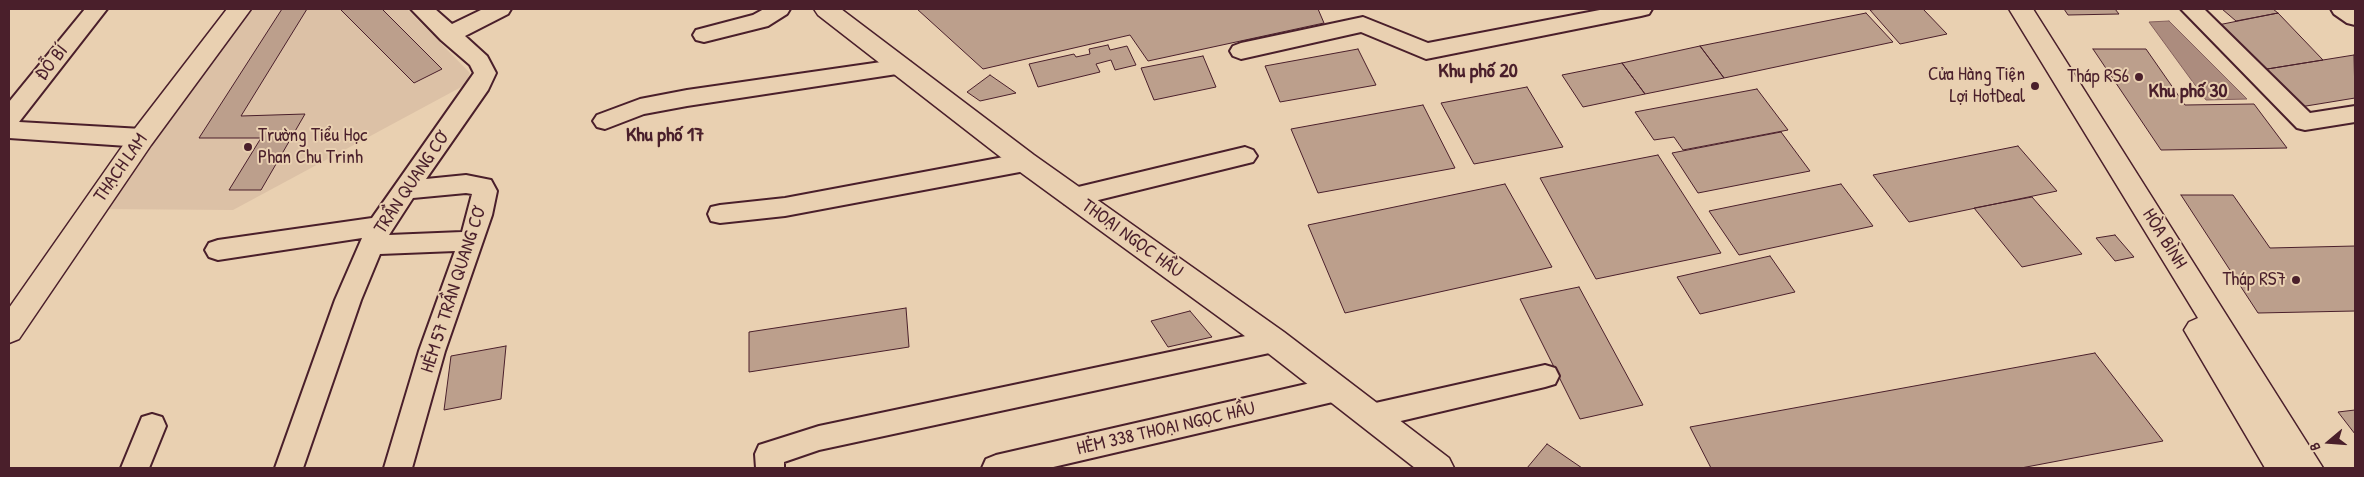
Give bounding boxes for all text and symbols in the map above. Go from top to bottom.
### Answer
street label: ĐỖ BÍ [31,40,73,86]
district label: Khu phố 20 [1438,60,1518,84]
place label: Cửa Hàng Tiện Lợi HotDeal [1928,64,2025,108]
place label: Tháp RS6 [2067,66,2129,88]
marker: Tháp RS6 [2133,71,2145,83]
marker: Cửa Hàng Tiện Lợi HotDeal [2029,80,2041,92]
district label: Khu phố 30 [2149,80,2227,104]
district label: Khu phố 17 [626,124,704,148]
place label: Trường Tiểu Học Phan Chu Trinh [258,125,367,169]
street label: TRẦN QUANG CƠ [370,128,454,238]
street label: THẠCH LAM [89,129,153,207]
marker: Trường Tiểu Học Phan Chu Trinh [242,141,254,153]
street label: THOẠI NGỌC HẦU [1077,195,1187,283]
street label: HẺM 57 TRẦN QUANG CƠ [416,204,492,376]
street label: HÒA BÌNH [2137,205,2191,273]
place label: Tháp RS7 [2222,269,2286,291]
marker: Tháp RS7 [2290,274,2302,286]
street label: HẺM 338 THOẠI NGỌC HẦU [1075,397,1257,461]
north arrow [2304,417,2354,467]
text: B [2304,440,2324,453]

